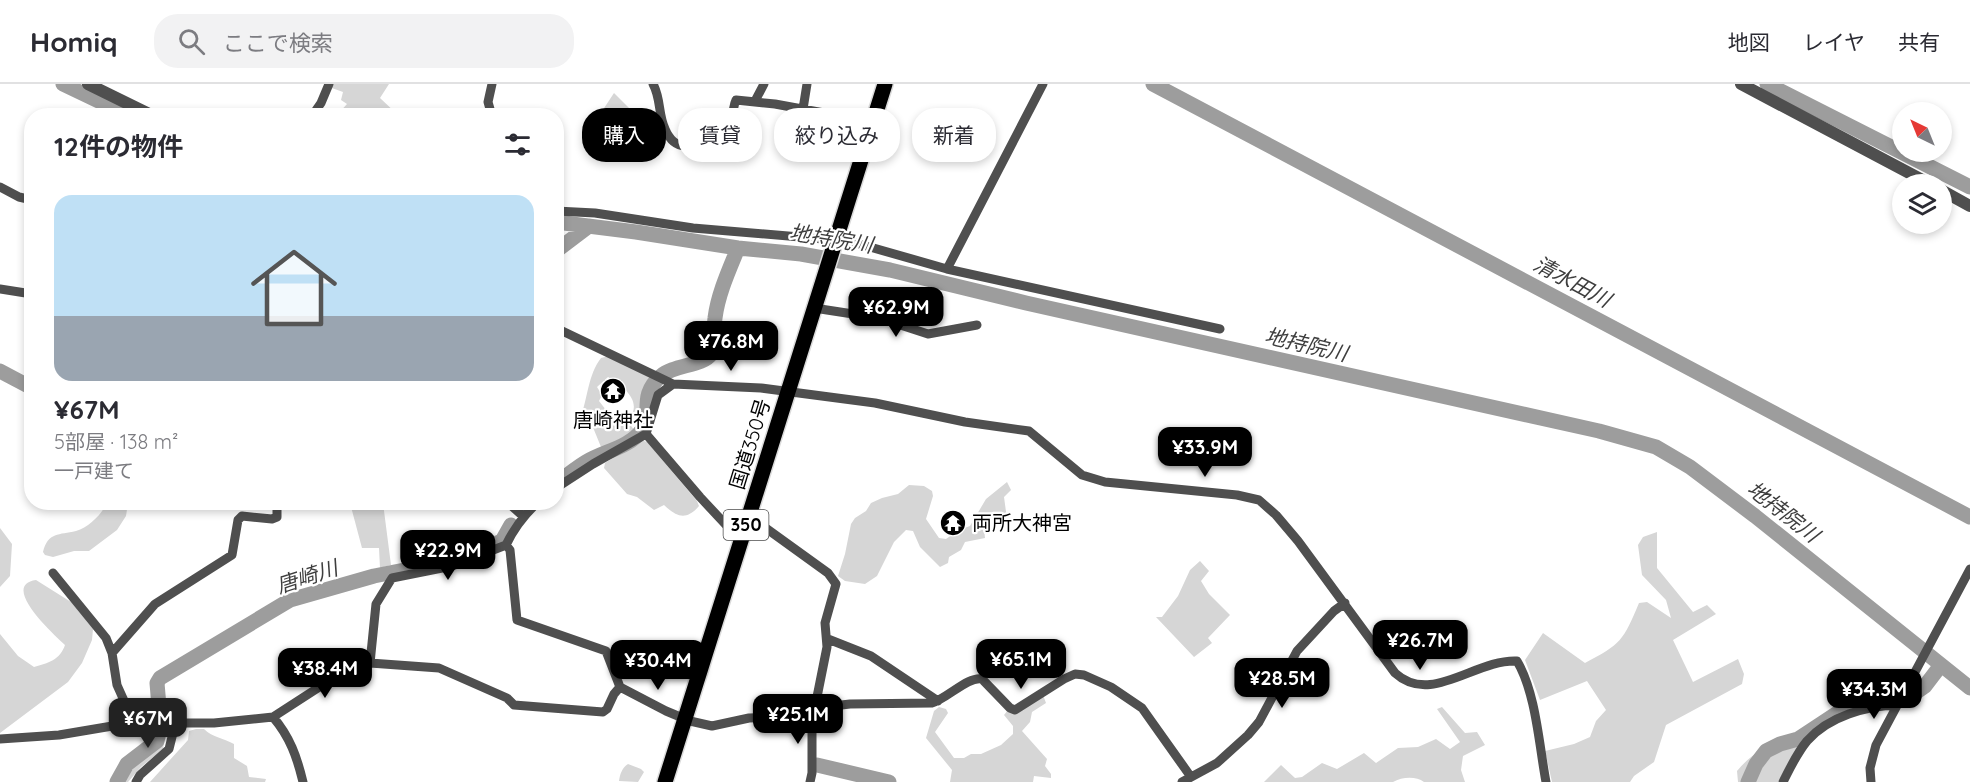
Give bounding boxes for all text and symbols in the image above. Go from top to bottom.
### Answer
search box [154,14,574,68]
text: Homiq [30,24,118,59]
icon: search [175,25,208,58]
text: ここで検索 [223,29,333,57]
text: 地図 [1728,29,1770,55]
text: レイヤ [1803,29,1865,55]
text: 共有 [1898,29,1940,55]
north arrow [1892,102,1952,162]
map controls [1892,102,1952,234]
chip: 購入 [582,108,666,162]
chip: 賃貸 [678,108,762,162]
chip: 絞り込み [774,108,900,162]
chip: 新着 [912,108,996,162]
icon: filters [501,128,534,161]
text: 12件の物件 [54,130,183,163]
button: layers [1892,174,1952,234]
water label: 地持院川 [788,219,877,258]
icon: home [240,234,348,342]
water label: 清水田川 [1529,250,1617,313]
pin: ¥62.9M [847,287,945,338]
text: ¥62.9M [862,294,930,319]
pin: ¥76.8M [682,321,780,372]
water label: 地持院川 [1262,322,1352,367]
text: ¥76.8M [698,328,764,353]
temple icon: 唐崎神社 [598,376,628,406]
text: ¥67M [54,393,119,426]
street label: 国道350号 [724,396,775,492]
place label: 唐崎神社 [573,407,653,432]
pin: ¥33.9M [1156,427,1254,478]
text: 5部屋 · 138 m² [54,429,178,454]
text: ¥33.9M [1172,434,1238,459]
text: 一戸建て [54,458,134,483]
water label: 地持院川 [1743,475,1826,549]
temple icon: 両所大神宮 [938,508,968,538]
road number: 350 [724,510,768,540]
place label: 両所大神宮 [972,510,1072,535]
pin: ¥22.9M [399,530,497,581]
text: ¥22.9M [414,537,482,562]
water label: 唐崎川 [273,553,343,598]
pin: ¥26.7M [1371,620,1469,671]
text: ¥26.7M [1387,627,1453,652]
pin: ¥65.1M [972,639,1070,690]
pin: ¥30.4M [609,640,707,691]
text: ¥65.1M [990,646,1052,671]
text: ¥30.4M [624,647,692,672]
pin: ¥38.4M [276,648,374,699]
text: ¥38.4M [292,655,358,680]
pin: ¥28.5M [1233,658,1331,709]
text: ¥28.5M [1248,665,1316,690]
pin: ¥34.3M [1825,669,1923,720]
text: ¥34.3M [1841,676,1907,701]
pin: ¥25.1M [749,694,847,745]
pin: ¥67M [112,698,184,749]
text: ¥25.1M [767,701,829,726]
text: ¥67M [123,705,173,730]

